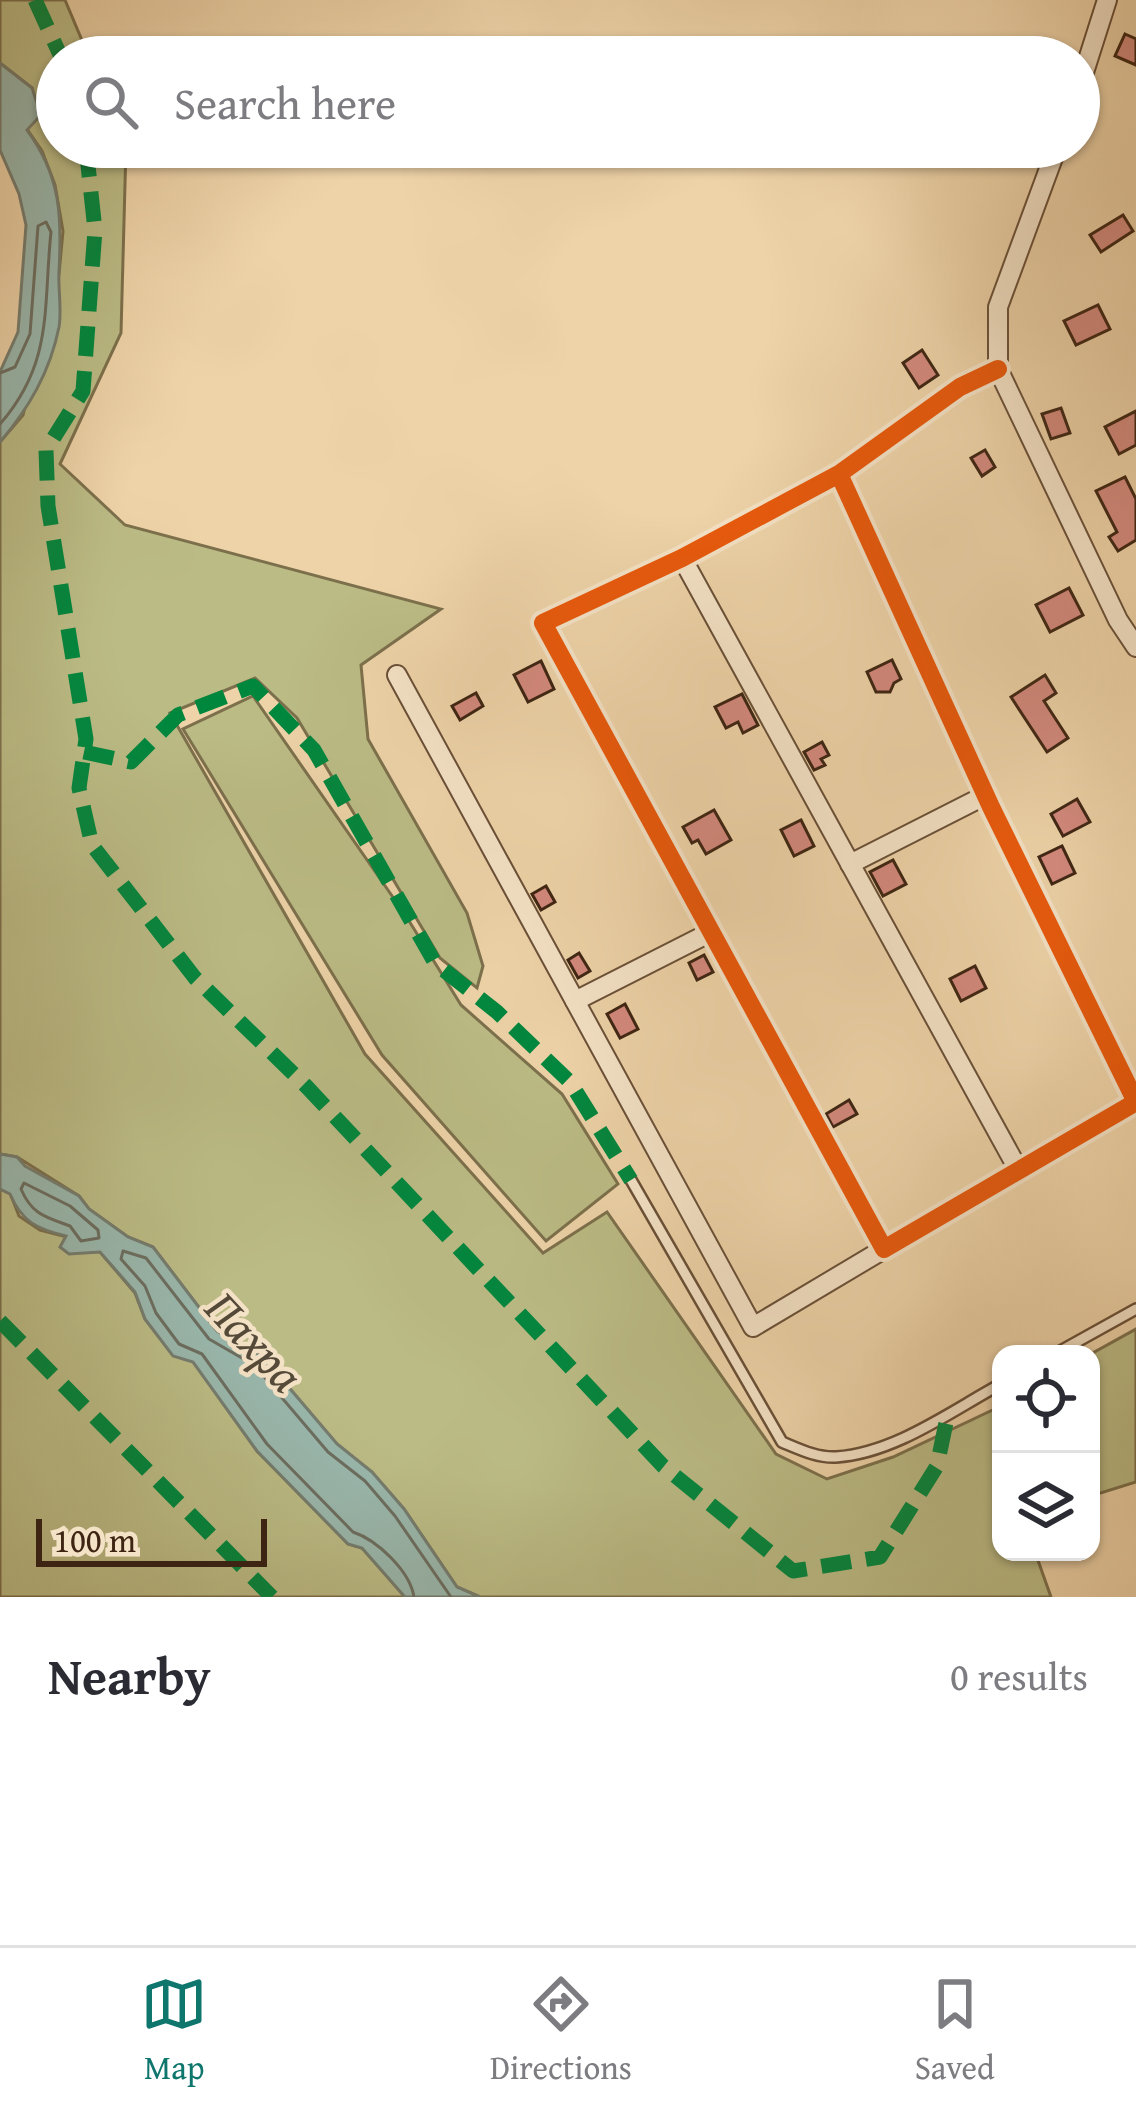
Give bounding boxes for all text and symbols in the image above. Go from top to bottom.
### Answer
search box [36,36,1100,168]
icon: search [78,69,144,135]
text: Search here [174,70,396,135]
water label: Пахра [190,1274,321,1408]
map controls [992,1345,1100,1561]
button: locate [992,1345,1100,1453]
button: layers [992,1453,1100,1561]
scale bar [36,1513,267,1566]
text: 100 m [54,1516,136,1564]
text: Nearby [48,1638,211,1713]
text: 0 results [950,1647,1088,1704]
tab: Map [141,1971,207,2091]
tab: Directions [490,1971,632,2091]
tab: Saved [915,1971,995,2091]

